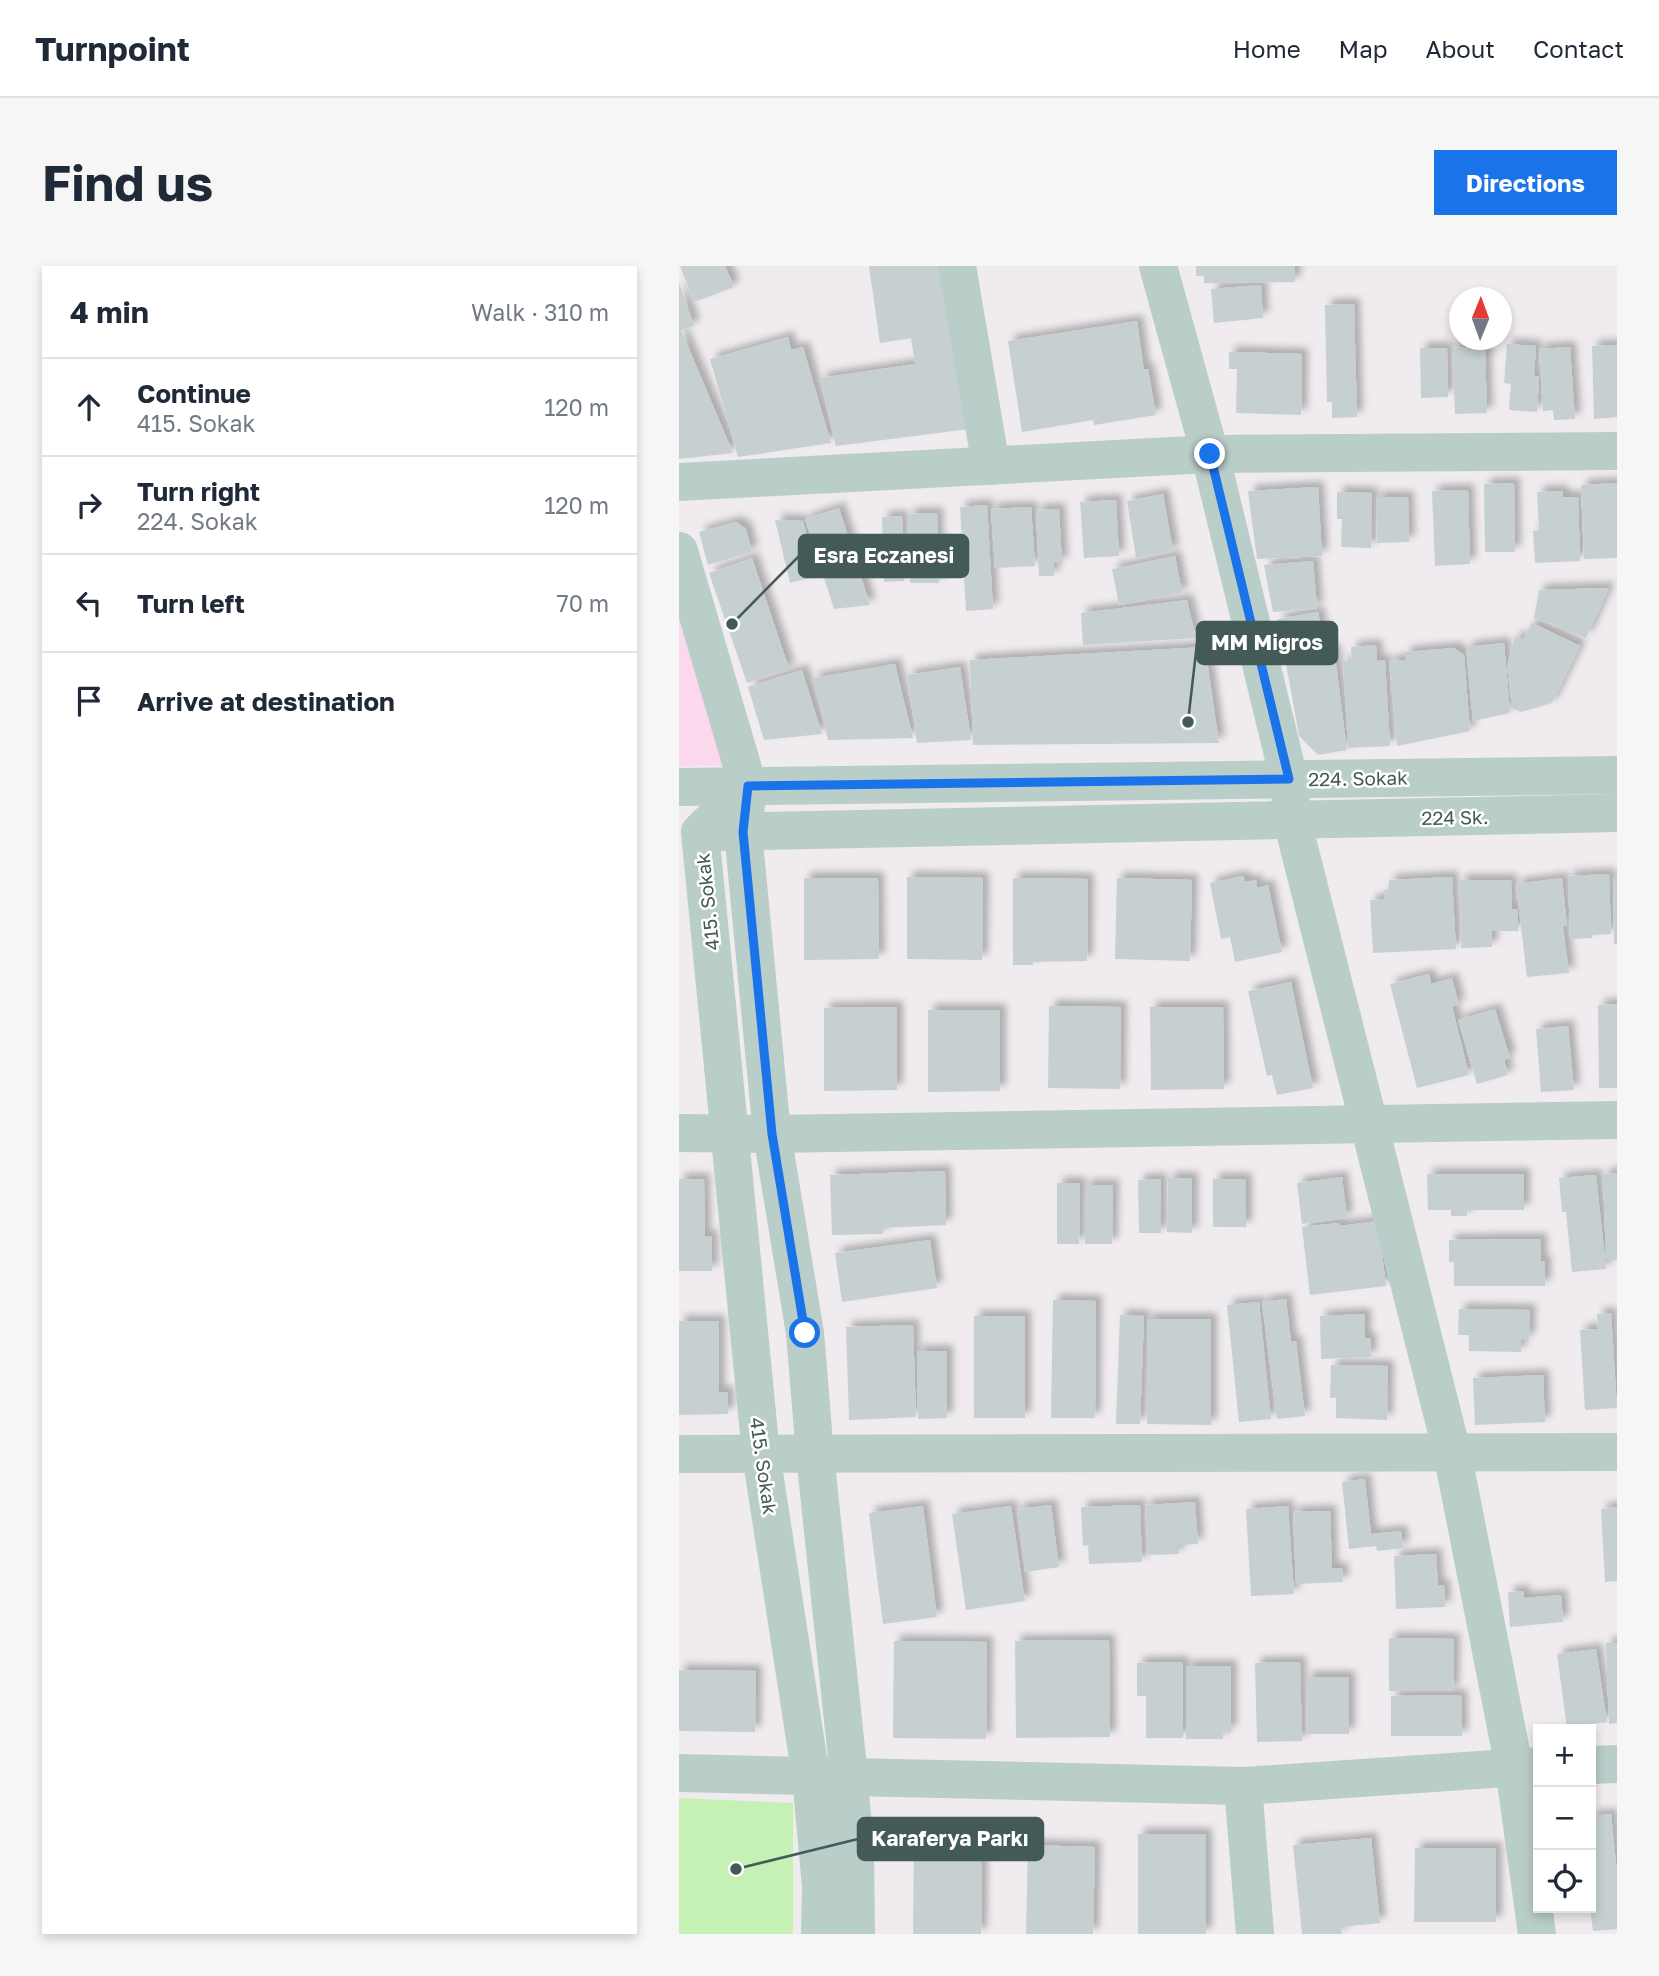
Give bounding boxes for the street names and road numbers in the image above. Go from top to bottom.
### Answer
street label: 224. Sokak [1308,766,1408,790]
street label: 224 Sk. [1421,805,1489,829]
street label: 415. Sokak [690,852,724,952]
street label: 415. Sokak [746,1416,782,1516]

